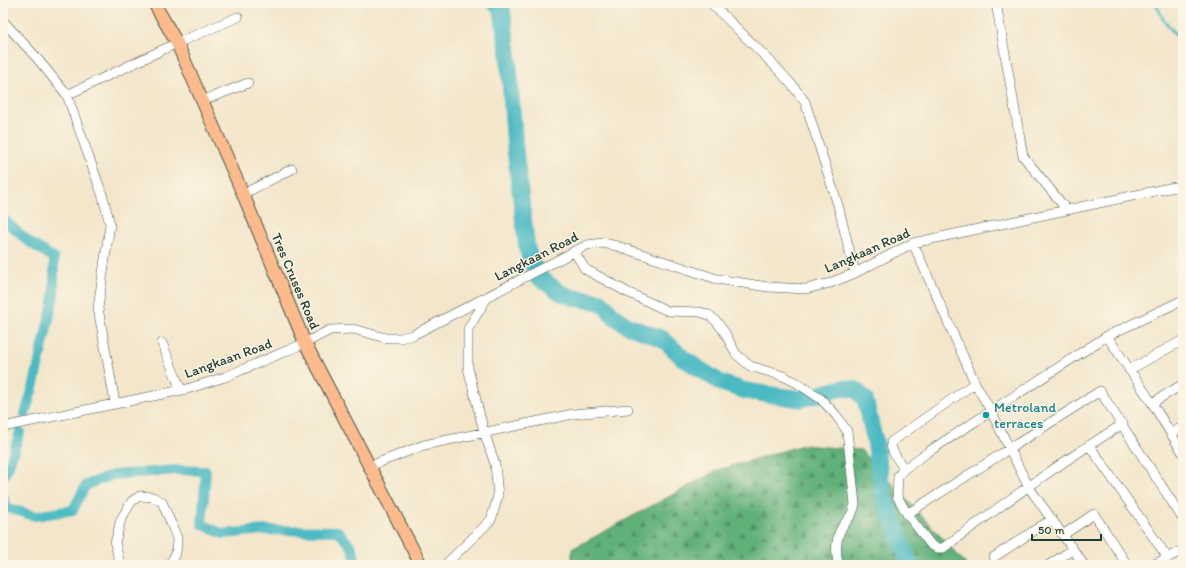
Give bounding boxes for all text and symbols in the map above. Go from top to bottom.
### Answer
street label: Langkaan Road [822,224,913,277]
street label: Langkaan Road [491,228,581,285]
street label: Tres Cruses Road [268,230,324,332]
street label: Langkaan Road [182,335,275,382]
place label: Metroland terraces [994,399,1056,432]
marker: Metroland terraces [981,410,991,420]
scale bar [1032,516,1101,542]
text: 50 m [1038,523,1064,537]

